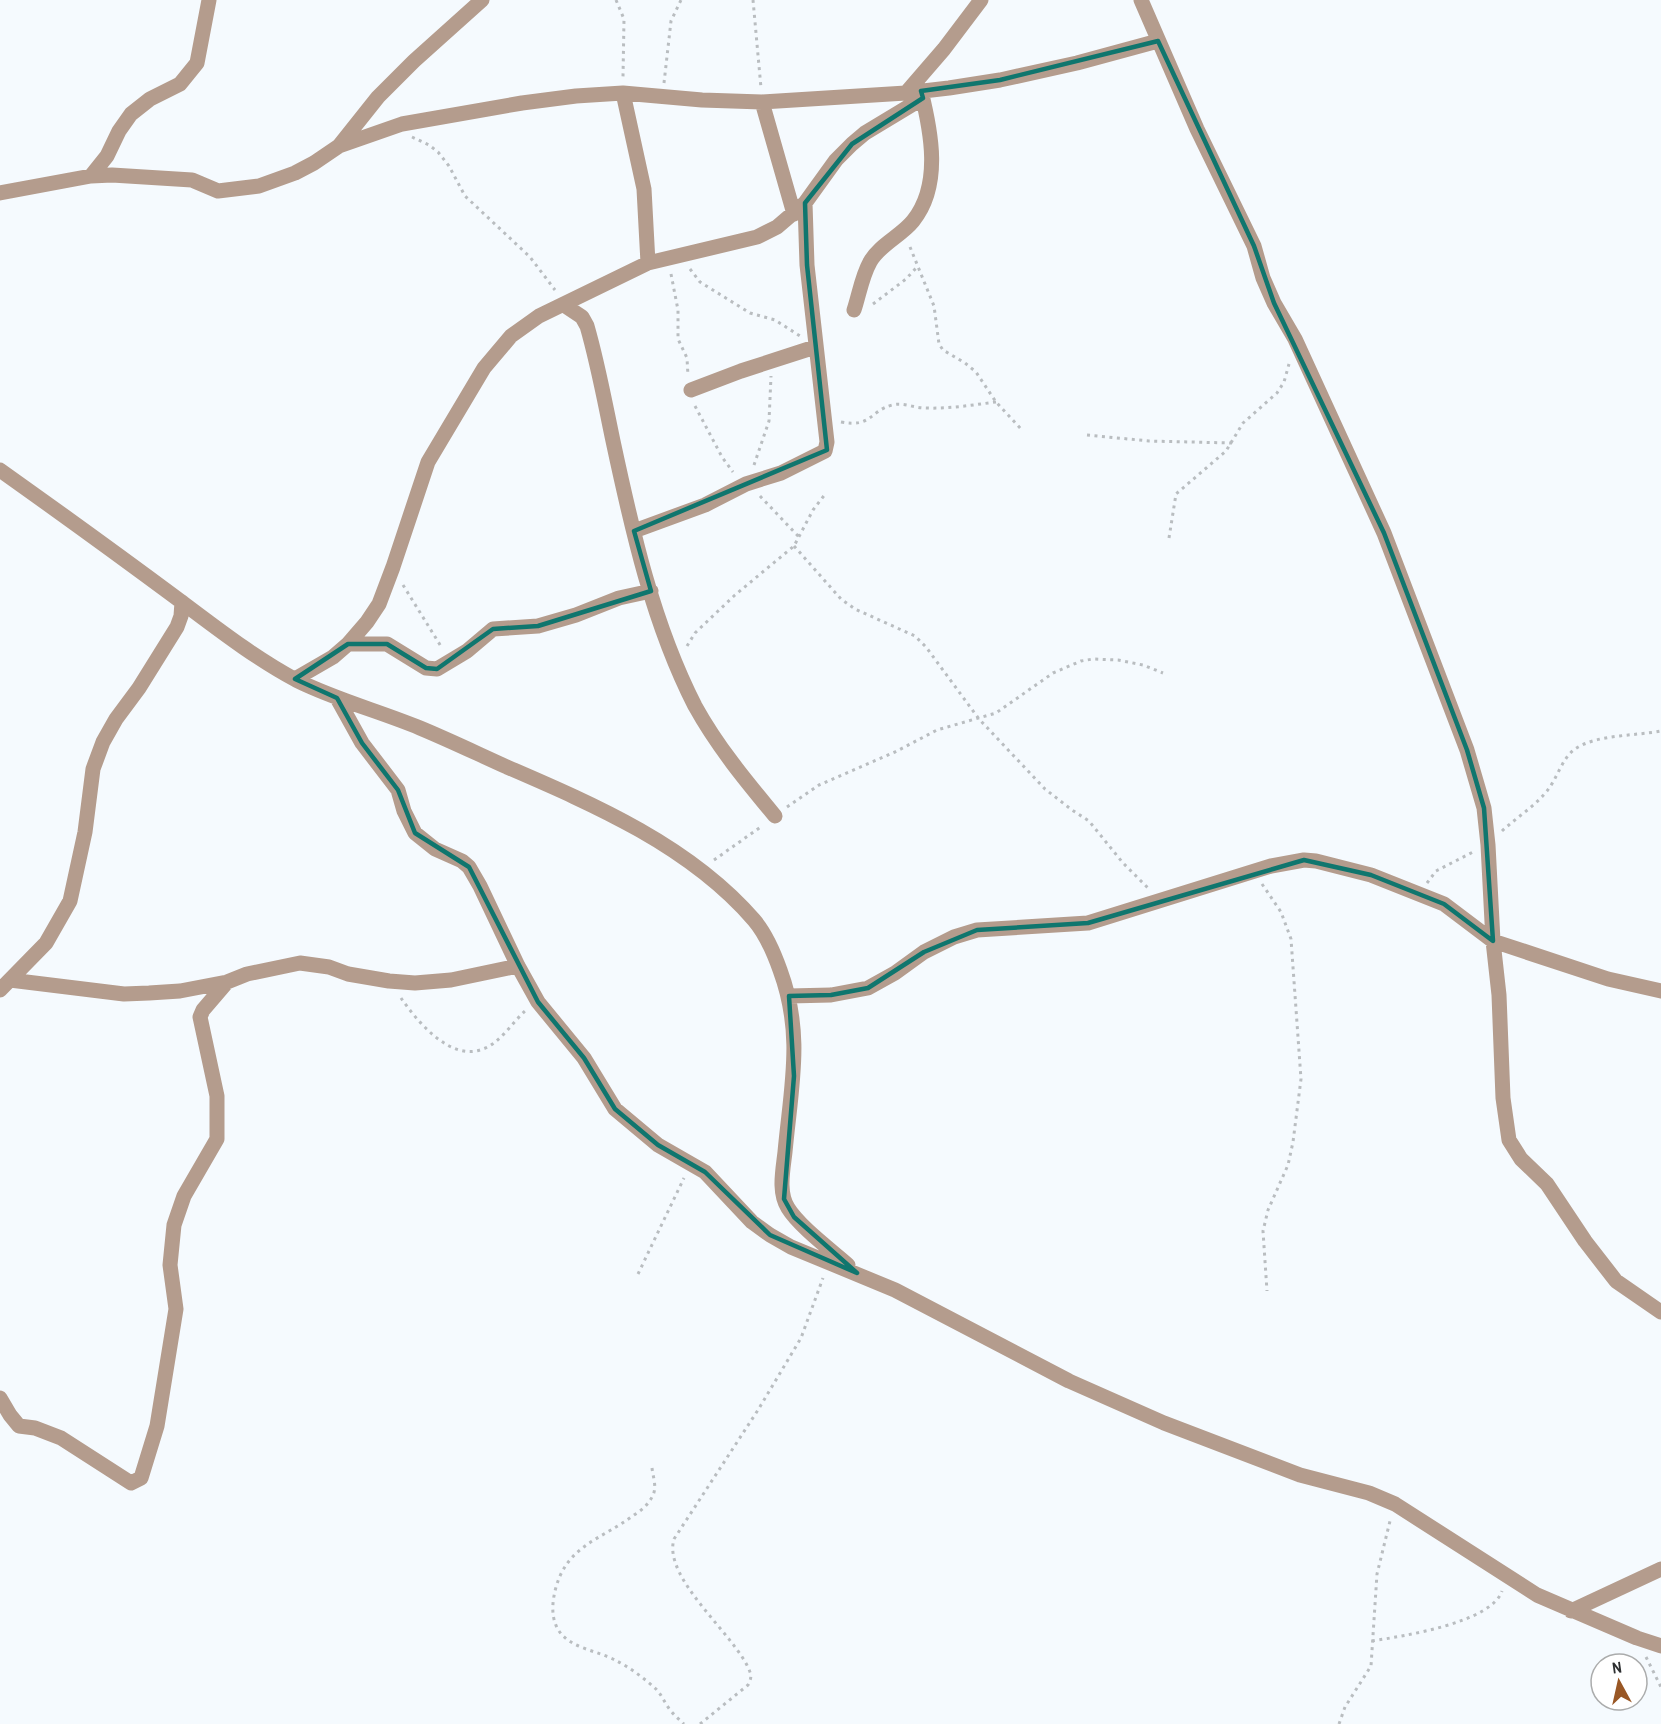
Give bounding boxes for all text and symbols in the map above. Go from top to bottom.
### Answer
north arrow [1589,1652,1649,1712]
text: N [1611,1656,1623,1679]

